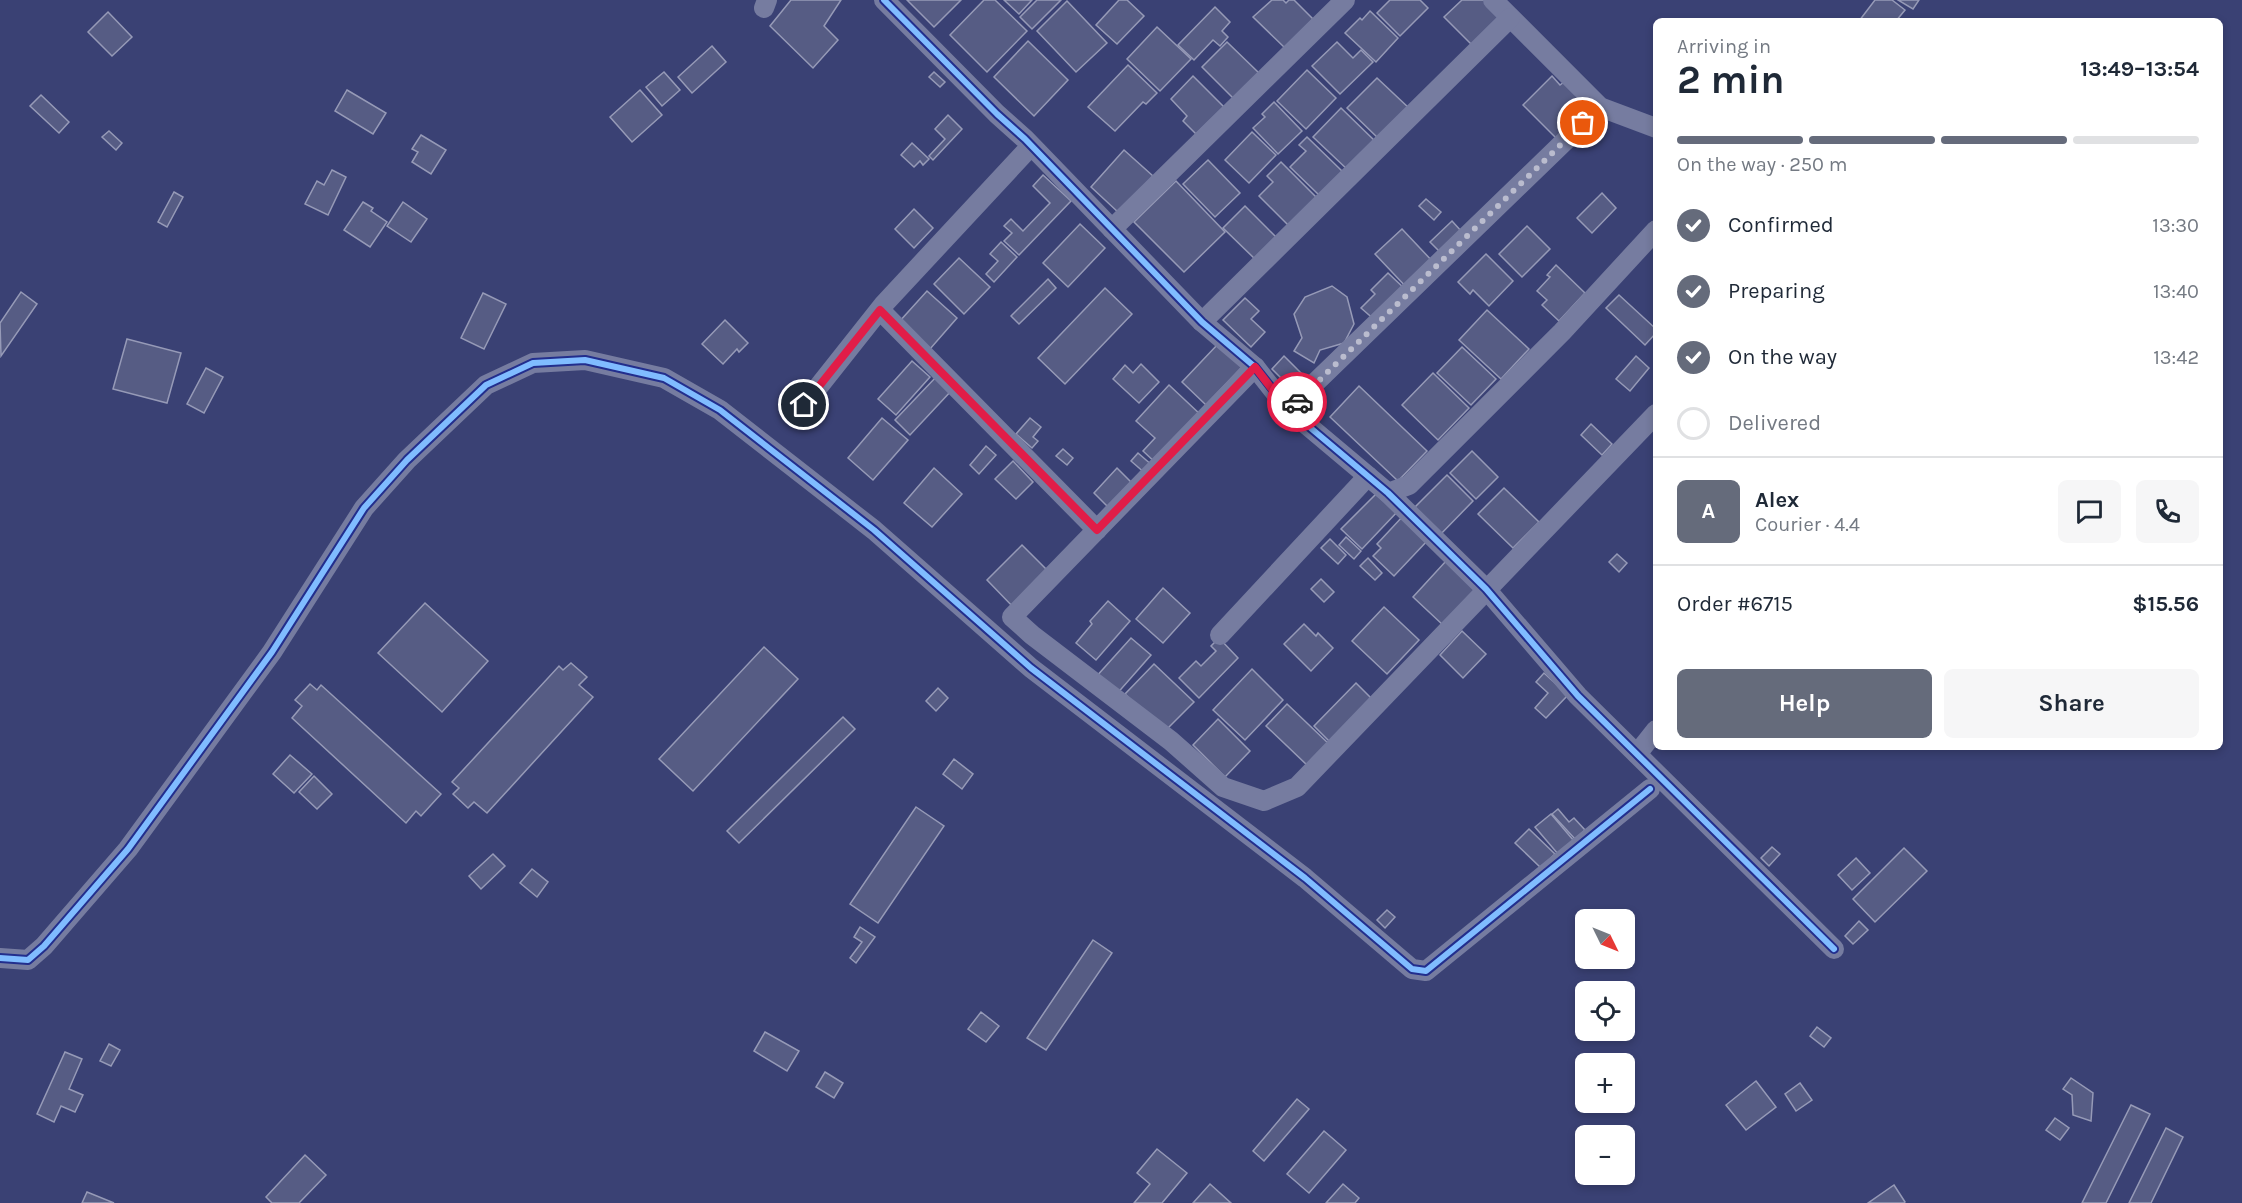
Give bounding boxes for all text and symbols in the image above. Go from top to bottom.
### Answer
text: Arriving in [1677,35,1771,58]
text: 13:49–13:54 [2080,56,2199,82]
text: 2 min [1677,57,1785,103]
pin [1557,97,1608,148]
icon: bag [1566,106,1599,139]
text: On the way · 250 m [1677,153,1847,176]
icon: check [1677,209,1710,242]
text: Confirmed [1728,212,1834,238]
text: 13:30 [2152,214,2199,237]
icon: check [1677,275,1710,308]
text: Preparing [1728,278,1825,304]
text: 13:40 [2153,280,2199,303]
icon: check [1677,341,1710,374]
text: On the way [1728,344,1837,370]
text: 13:42 [2153,346,2199,369]
courier [1267,372,1327,432]
pin [778,379,829,430]
icon: car [1281,386,1314,419]
icon: home [787,388,820,421]
text: Delivered [1728,410,1821,436]
button: chat [2058,480,2121,543]
button: phone [2136,480,2199,543]
text: Alex [1755,487,1799,513]
text: A [1702,498,1715,524]
text: Courier · 4.4 [1755,513,1860,536]
text: Order #6715 [1677,591,1793,617]
text: $15.56 [2132,591,2199,617]
button: Help [1677,669,1932,738]
button: Share [1944,669,2199,738]
north arrow [1575,909,1635,969]
map controls [1575,909,1635,1185]
button: locate [1575,981,1635,1041]
button: + [1575,1053,1635,1113]
button: − [1575,1125,1635,1185]

